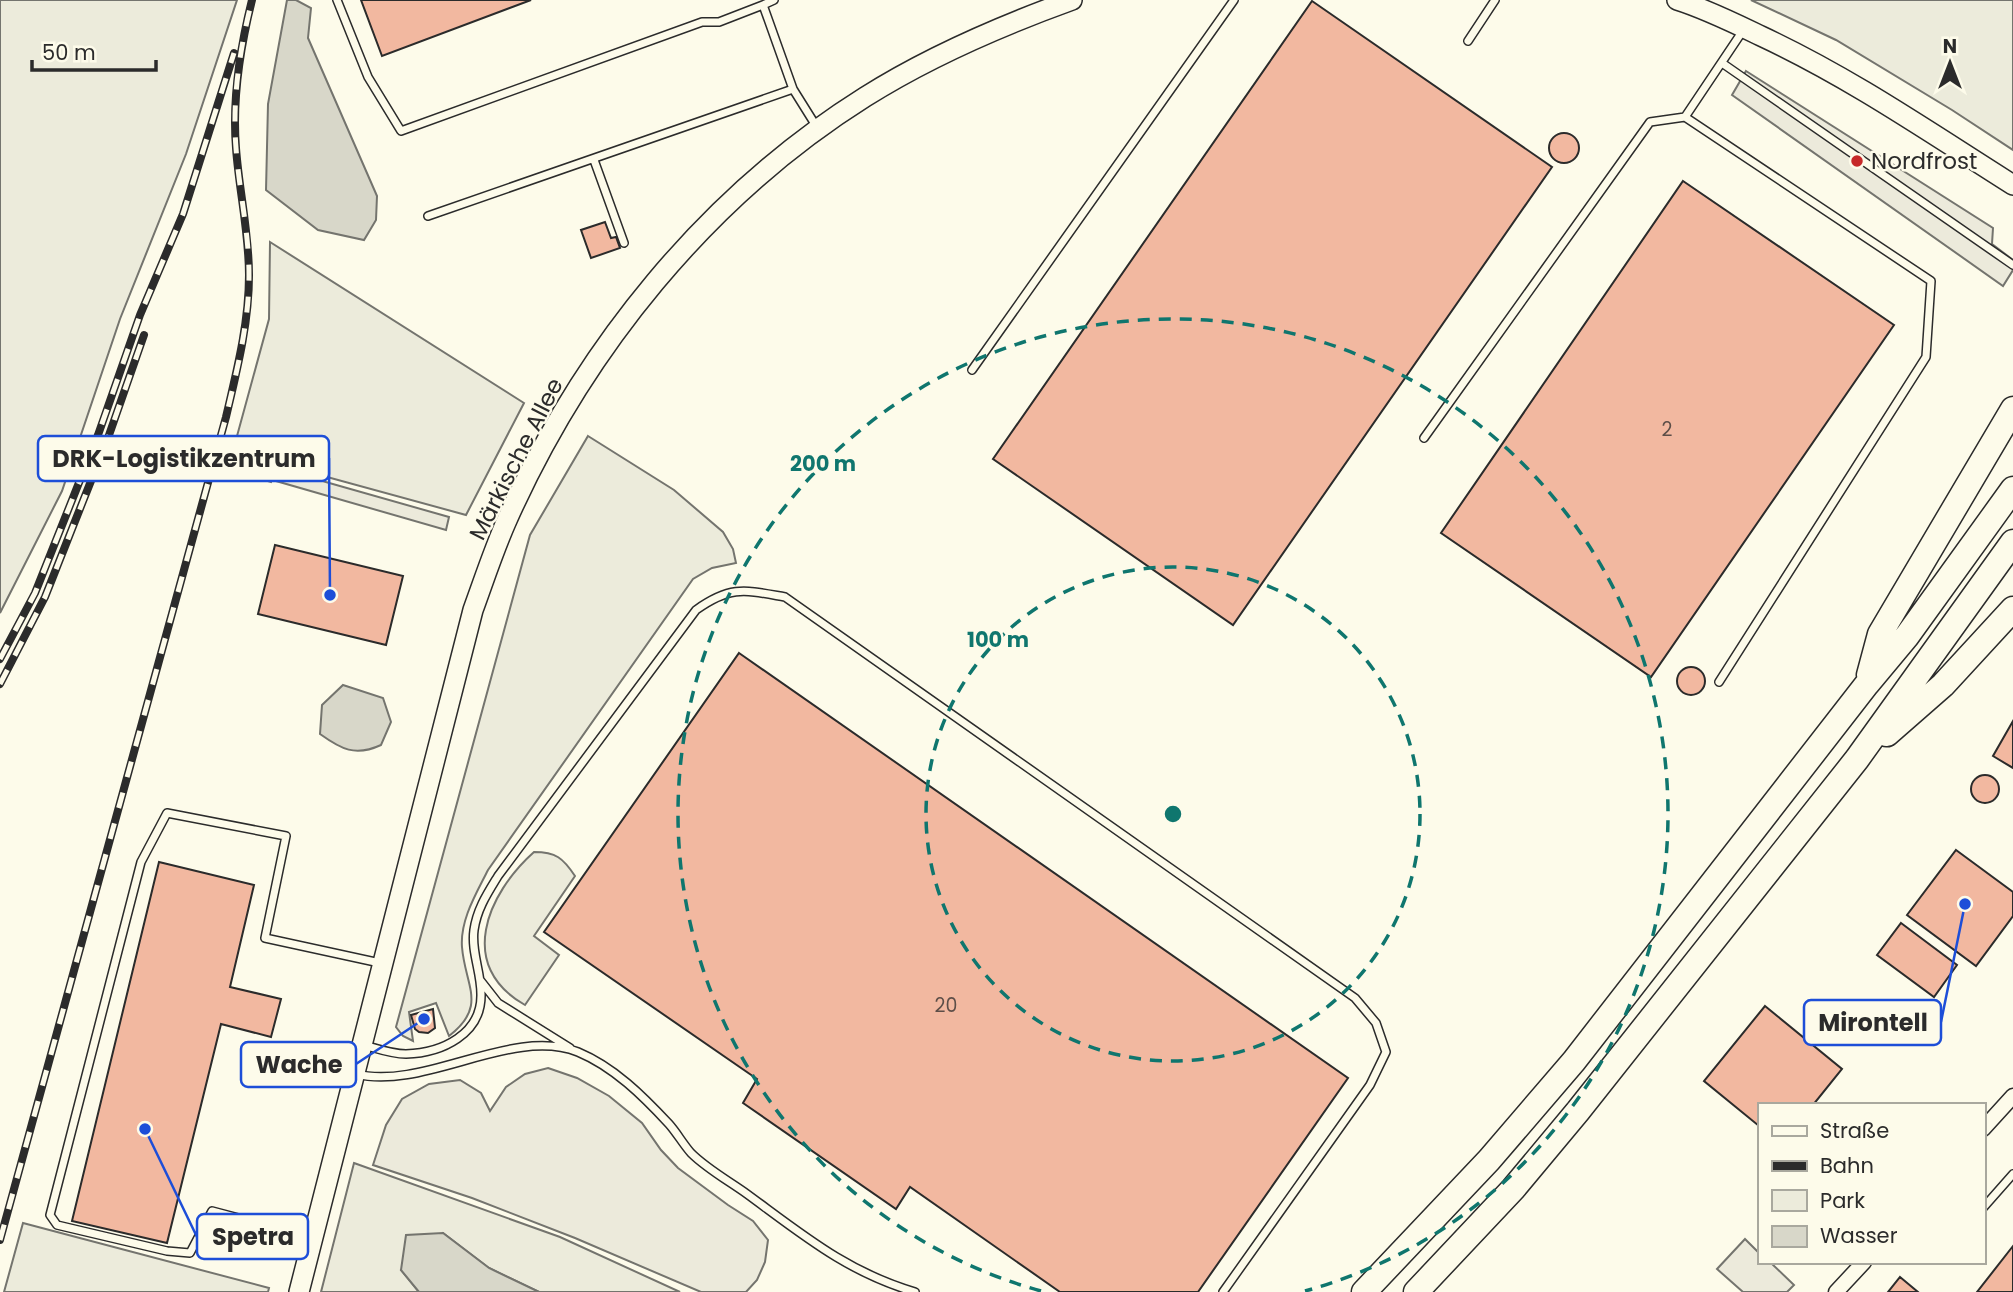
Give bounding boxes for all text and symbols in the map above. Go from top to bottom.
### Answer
scale bar [32,28,156,72]
north arrow [1915,28,1985,98]
text: N [1943,33,1957,60]
text: 50 m [42,38,96,67]
place label: Nordfrost [1871,145,1977,177]
marker: Nordfrost [1849,153,1865,169]
street label: Märkische Allee [461,372,571,546]
house number: 2 [1662,416,1673,443]
callout: DRK-Logistikzentrum [38,436,329,481]
text: DRK-Logistikzentrum [52,442,316,475]
text: 200 m [790,449,856,478]
text: 100 m [967,625,1029,654]
centre of rings [1161,802,1185,826]
house number: 20 [935,992,957,1019]
callout: Mirontell [1804,1000,1941,1045]
text: Mirontell [1818,1006,1928,1039]
callout: Wache [241,1042,356,1087]
text: Wache [255,1048,343,1081]
legend [1758,1103,1985,1264]
text: Straße [1820,1116,1889,1145]
text: Bahn [1820,1151,1874,1180]
text: Park [1820,1186,1865,1215]
callout: Spetra [197,1214,308,1259]
text: Spetra [212,1220,294,1253]
text: Wasser [1820,1221,1898,1250]

